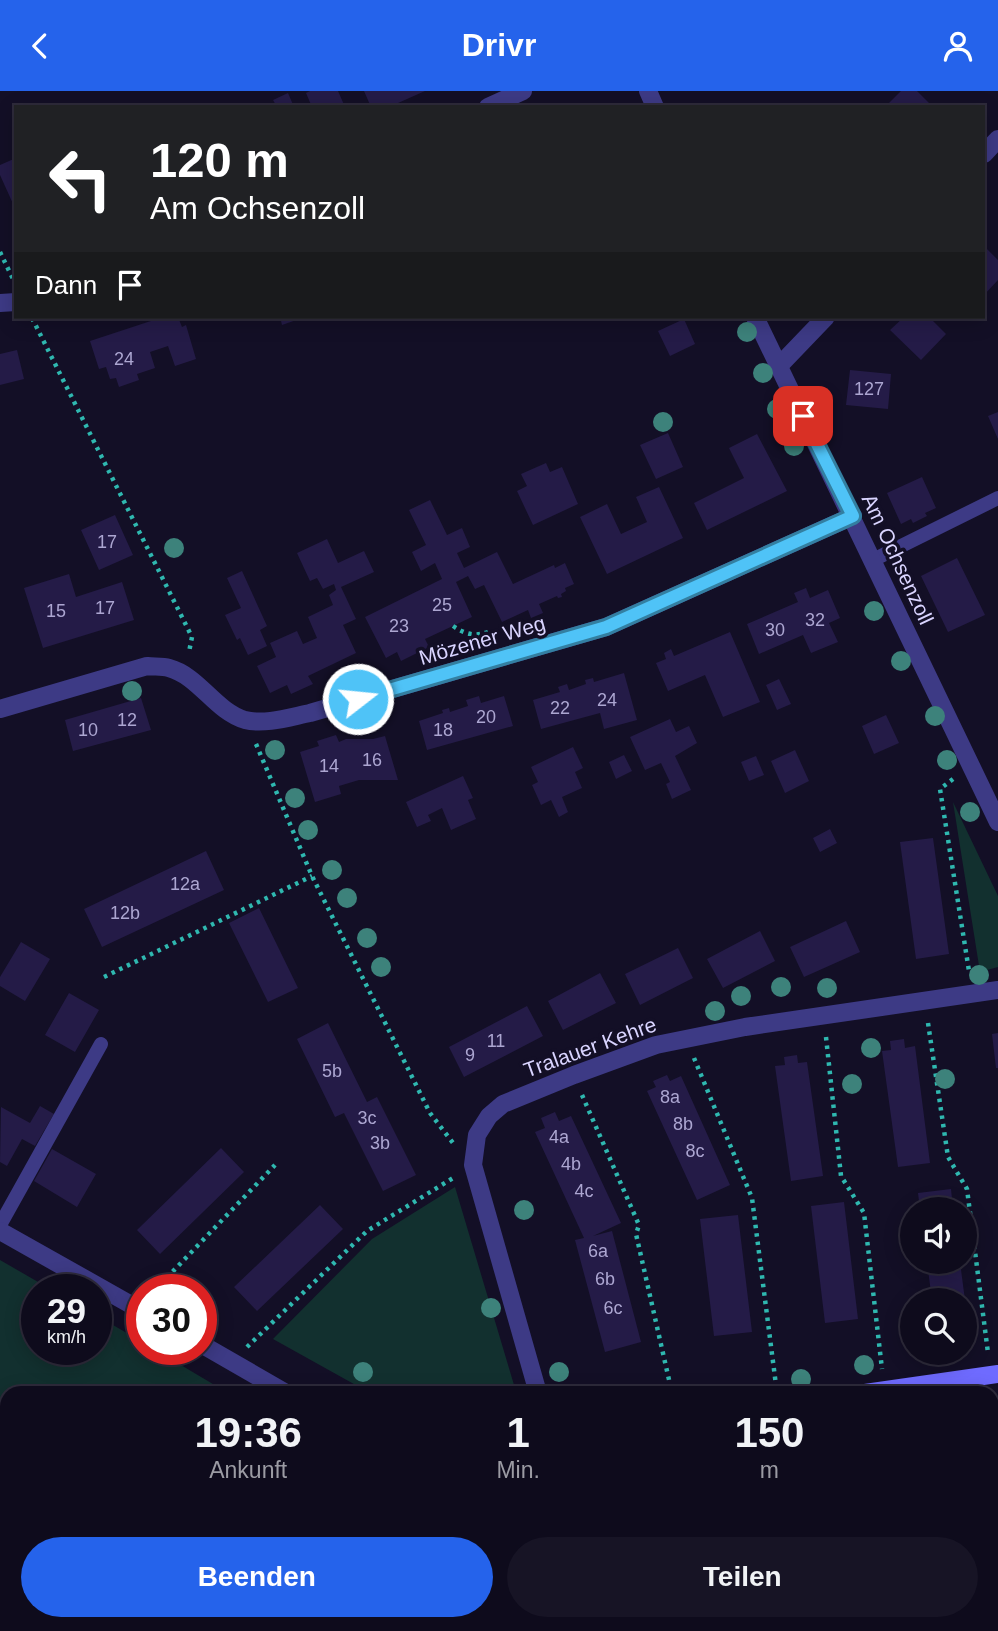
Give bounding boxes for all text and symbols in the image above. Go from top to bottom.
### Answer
icon: back [21,27,59,65]
text: Drivr [462,27,536,63]
icon: person [939,27,977,65]
icon: left [35,133,126,224]
text: 120 m [150,133,289,187]
text: Am Ochsenzoll [150,190,365,226]
icon: arrive [111,266,149,304]
text: Dann [35,270,97,300]
house number: 24 [114,349,134,369]
house number: 127 [854,379,884,399]
pin [773,386,833,446]
icon: arrive [784,397,822,435]
street label: Am Ochsenzoll [858,490,938,628]
house number: 17 [97,532,117,552]
house number: 25 [432,595,452,615]
house number: 17 [95,598,115,618]
house number: 15 [46,601,66,621]
house number: 32 [805,610,825,630]
street label: Mözener Weg [416,611,548,669]
house number: 23 [389,616,409,636]
house number: 30 [765,620,785,640]
position arrow [321,662,395,736]
house number: 24 [597,690,617,710]
house number: 22 [550,698,570,718]
house number: 20 [476,707,496,727]
house number: 12 [117,710,137,730]
house number: 10 [78,720,98,740]
house number: 18 [433,720,453,740]
house number: 16 [362,750,382,770]
house number: 14 [319,756,339,776]
house number: 12a [170,874,201,894]
house number: 12b [110,903,140,923]
street label: Tralauer Kehre [521,1012,659,1082]
house number: 11 [487,1031,505,1051]
house number: 9 [465,1045,475,1065]
house number: 5b [322,1061,342,1081]
house number: 8a [660,1087,681,1107]
house number: 3c [357,1108,377,1128]
house number: 8b [673,1114,693,1134]
house number: 4a [549,1127,570,1147]
house number: 3b [370,1133,390,1153]
house number: 8c [685,1141,705,1161]
house number: 4b [561,1154,581,1174]
house number: 4c [574,1181,594,1201]
map controls [900,1197,977,1365]
button: sound [900,1197,977,1274]
house number: 6a [588,1241,609,1261]
house number: 6b [595,1269,615,1289]
speed limit sign: 30 [126,1274,217,1365]
button: search [900,1288,977,1365]
text: 29 [47,1291,86,1330]
house number: 6c [603,1298,623,1318]
text: km/h [47,1327,86,1347]
text: 19:36 [195,1409,302,1456]
text: 1 [506,1409,530,1456]
text: 150 [734,1409,804,1456]
text: Ankunft [209,1457,287,1483]
text: Min. [496,1457,540,1483]
text: m [760,1457,779,1483]
button: Beenden [21,1537,493,1617]
button: Teilen [507,1537,978,1617]

